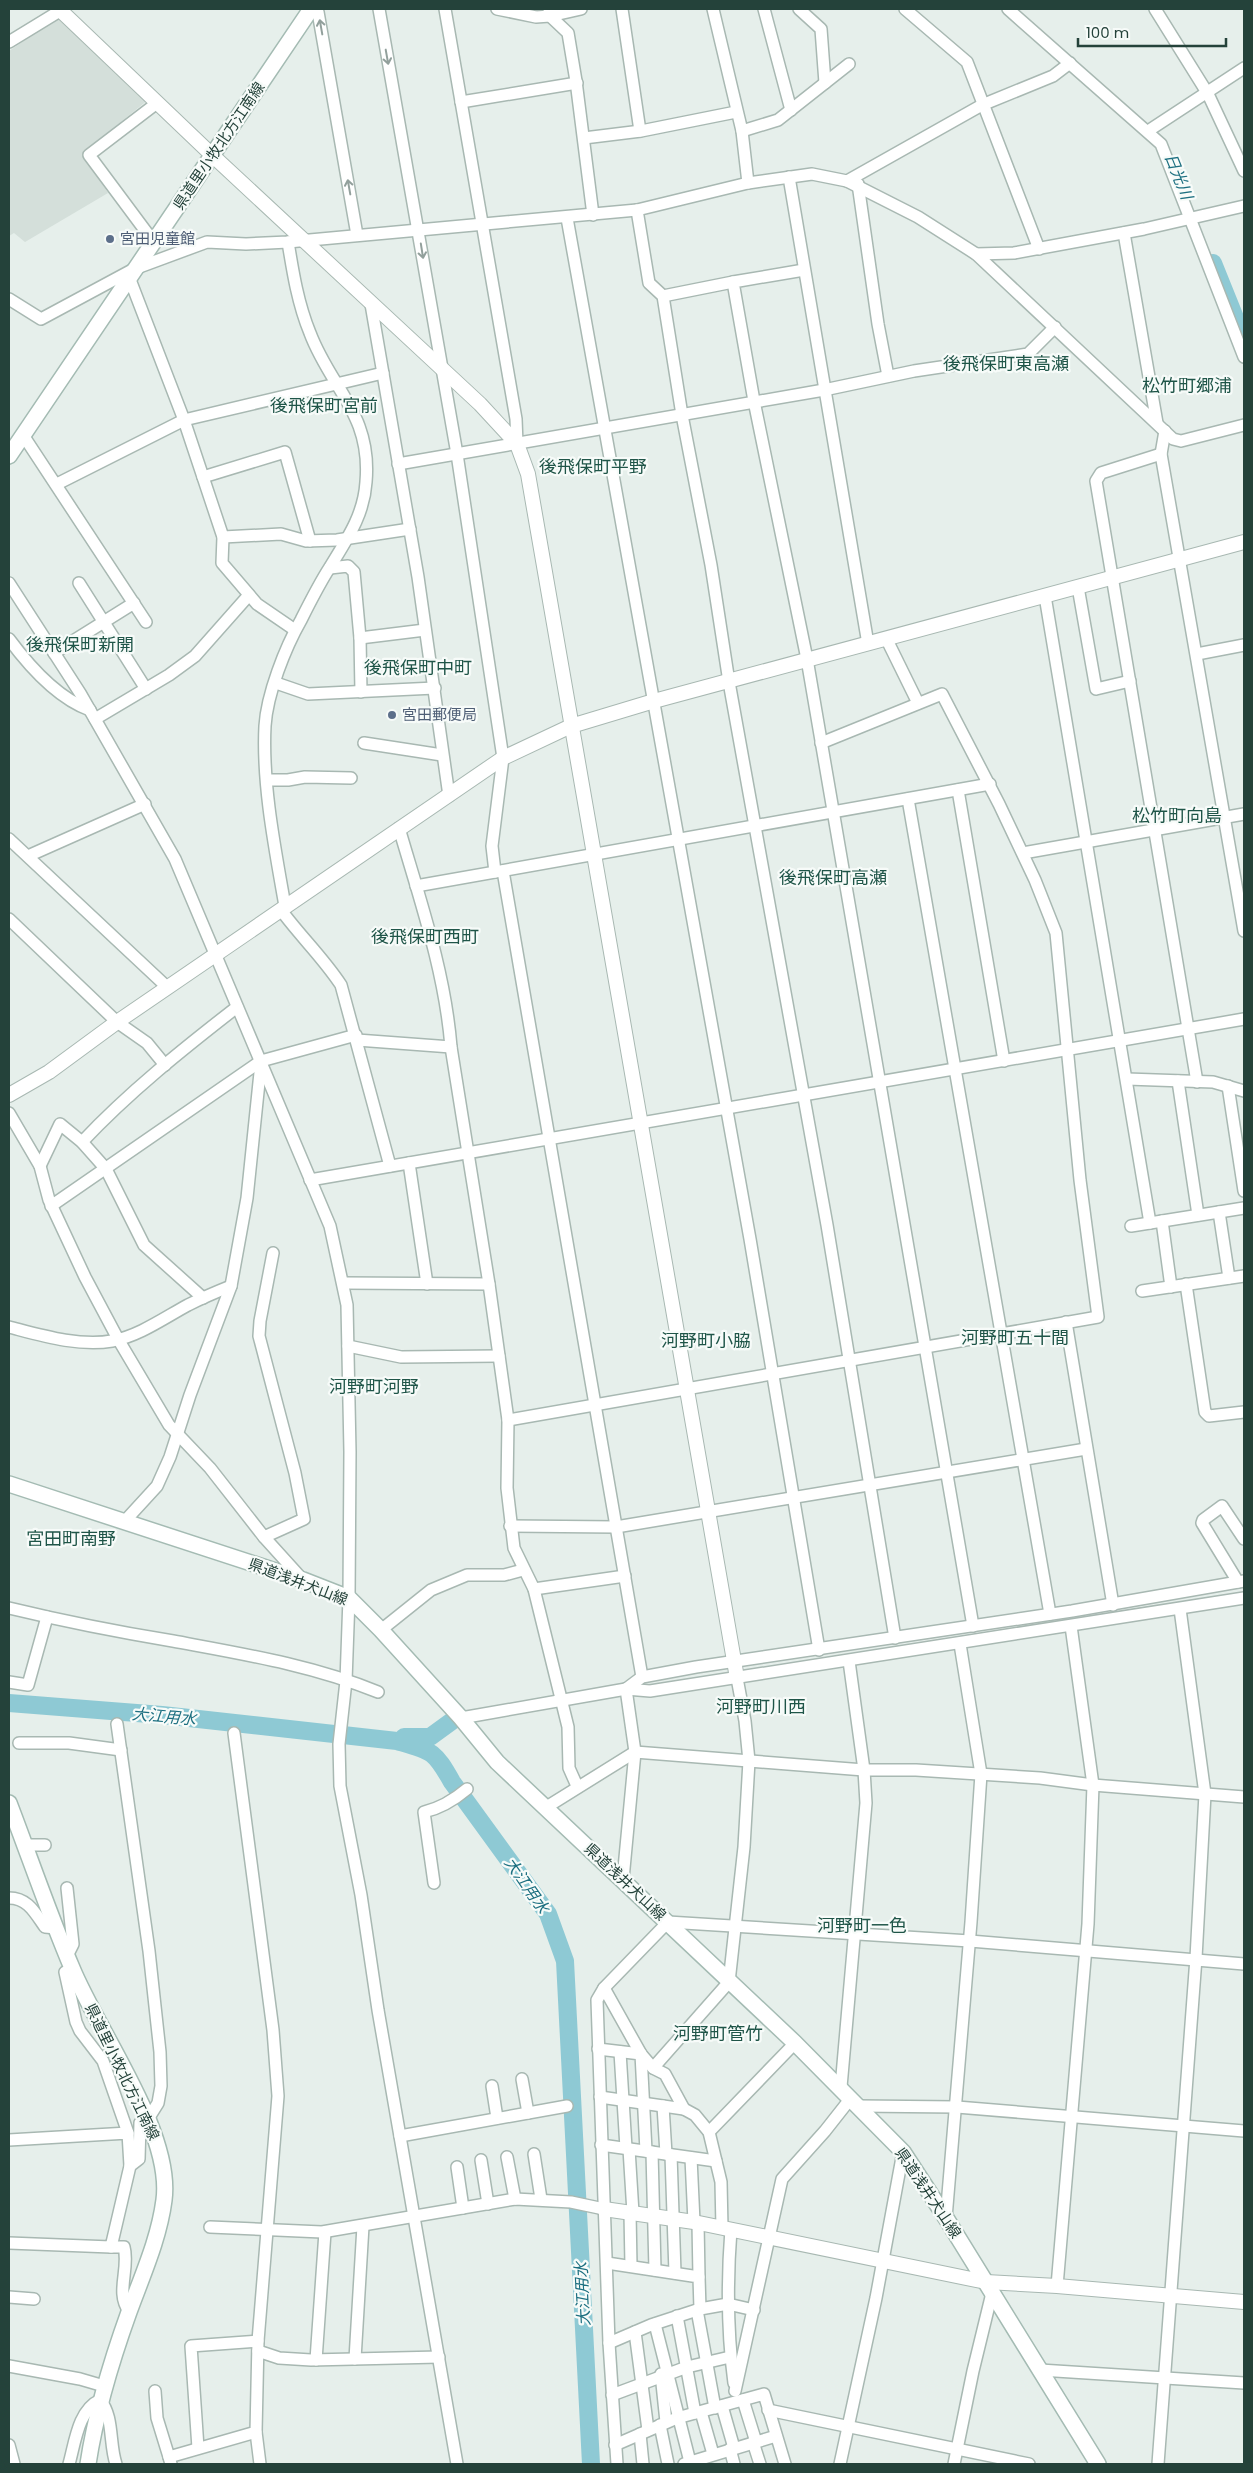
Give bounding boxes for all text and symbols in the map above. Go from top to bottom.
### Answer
scale bar [1078,15,1226,47]
one-way arrow [315,19,325,35]
text: 100 m [1086,22,1129,43]
one-way arrow [383,48,393,64]
street label: 県道里小牧北方江南線 [168,78,269,214]
water label: 日光川 [1159,150,1199,205]
one-way arrow [343,179,353,195]
place label: 宮田児童館 [120,228,195,249]
marker: 宮田児童館 [104,233,116,245]
one-way arrow [417,243,427,259]
district label: 後飛保町東高瀬 [943,351,1069,376]
district label: 松竹町郷浦 [1142,373,1232,398]
district label: 後飛保町宮前 [270,393,378,418]
district label: 後飛保町平野 [539,454,647,479]
district label: 後飛保町新開 [26,632,134,657]
district label: 後飛保町中町 [364,655,472,680]
place label: 宮田郵便局 [402,704,477,725]
marker: 宮田郵便局 [386,709,398,721]
district label: 松竹町向島 [1132,803,1222,828]
district label: 後飛保町高瀬 [779,865,887,890]
district label: 後飛保町西町 [371,924,479,949]
district label: 河野町五十間 [961,1325,1069,1350]
district label: 河野町小脇 [661,1328,751,1353]
district label: 河野町河野 [329,1374,419,1399]
district label: 宮田町南野 [26,1526,116,1551]
street label: 県道浅井犬山線 [245,1553,351,1610]
district label: 河野町川西 [716,1694,806,1719]
water label: 大江用水 [131,1702,199,1731]
street label: 県道浅井犬山線 [580,1838,671,1925]
water label: 大江用水 [499,1852,556,1920]
district label: 河野町一色 [817,1913,907,1938]
street label: 県道里小牧北方江南線 [80,2000,165,2144]
district label: 河野町管竹 [673,2021,763,2046]
street label: 県道浅井犬山線 [890,2143,966,2242]
water label: 大江用水 [569,2259,596,2327]

